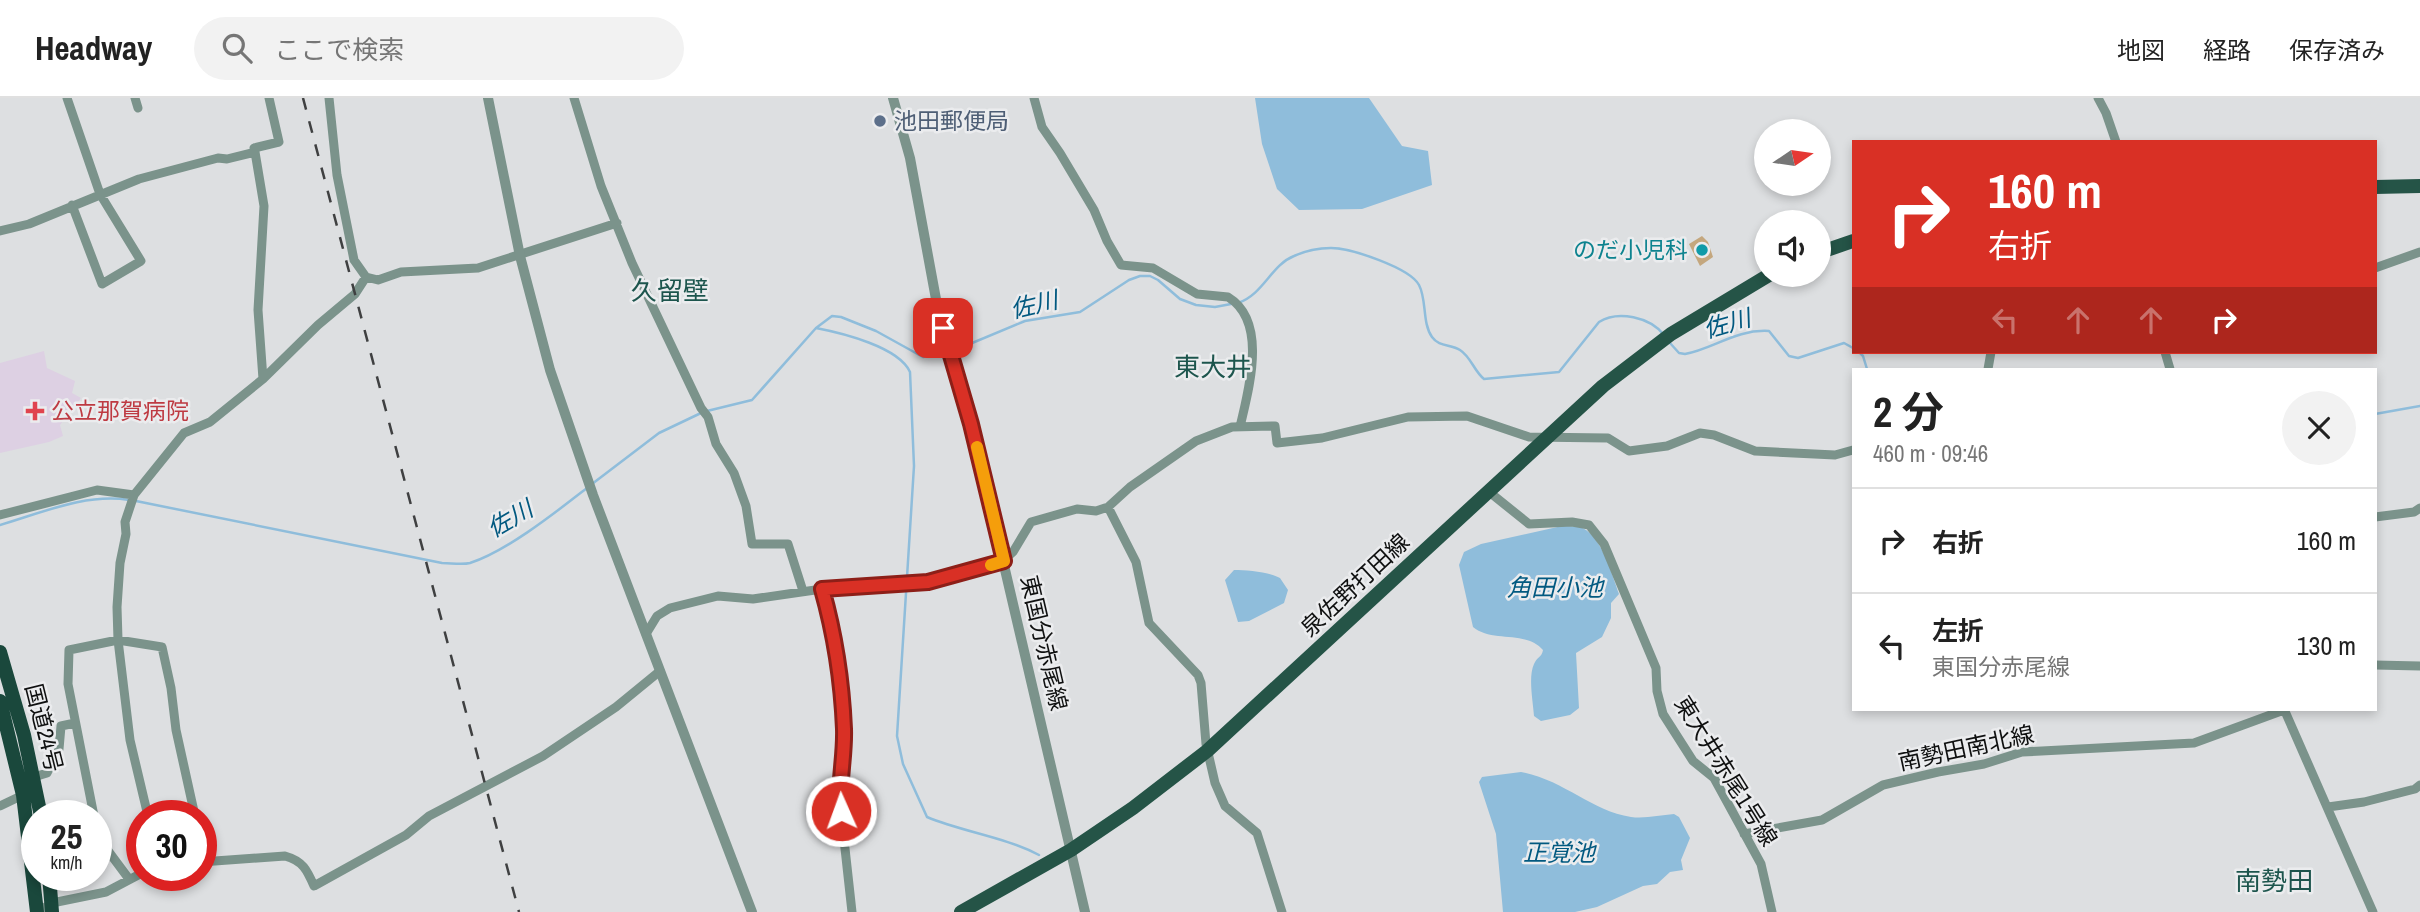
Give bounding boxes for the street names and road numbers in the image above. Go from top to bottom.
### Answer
street label: 泉佐野打田線 [1294,526,1416,643]
street label: 東国分赤尾線 [1014,572,1075,714]
street label: 国道24号 [19,680,70,775]
street label: 東大井赤尾1号線 [1668,690,1785,852]
street label: 南勢田南北線 [1895,718,2037,777]

